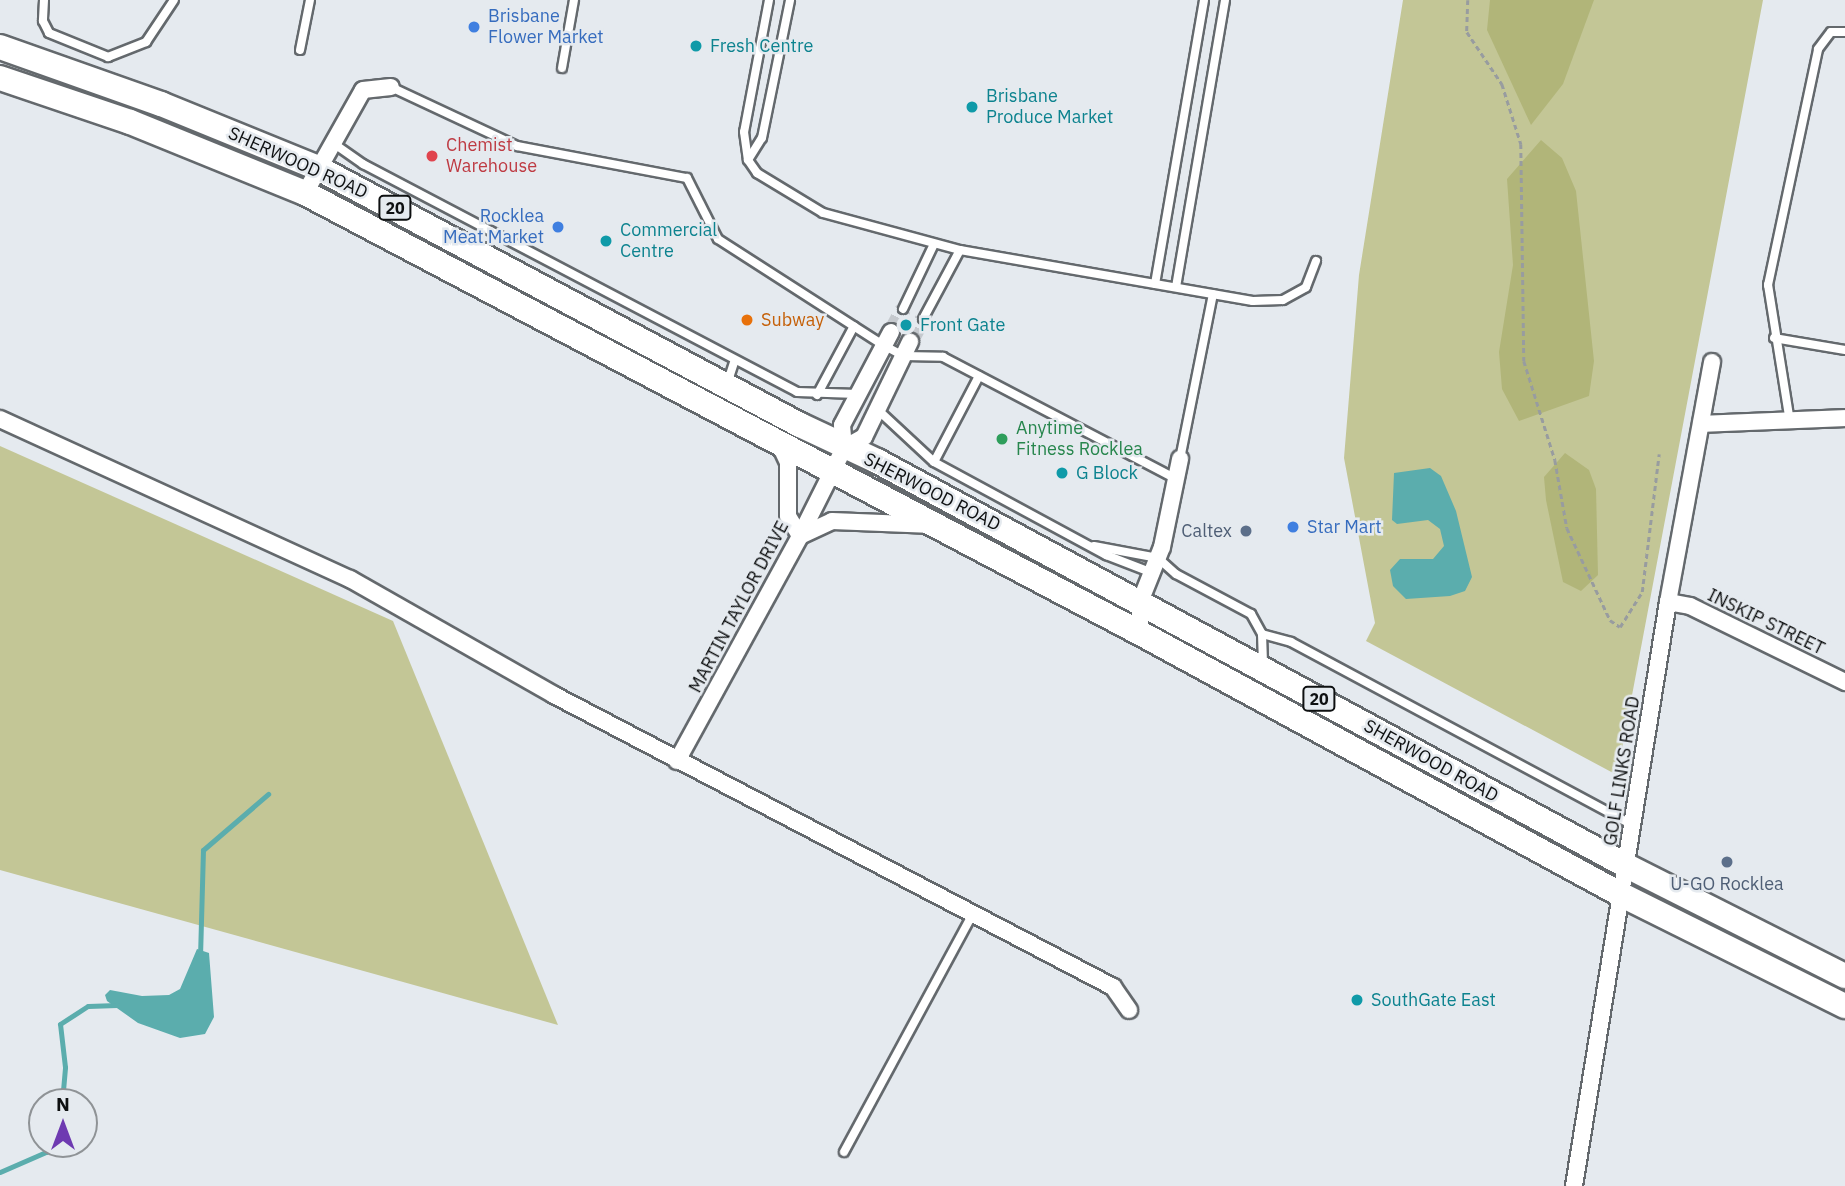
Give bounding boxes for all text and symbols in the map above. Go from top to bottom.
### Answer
place label: Brisbane Flower Market [488,6,604,48]
marker: Brisbane Flower Market [466,19,482,35]
place label: Fresh Centre [710,35,813,57]
marker: Fresh Centre [688,38,704,54]
place label: Brisbane Produce Market [986,86,1113,128]
marker: Brisbane Produce Market [964,99,980,115]
street label: SHERWOOD ROAD [225,123,371,203]
place label: Chemist Warehouse [446,135,537,178]
marker: Chemist Warehouse [424,148,440,164]
road number: 20 [378,196,412,220]
place label: Rocklea Meat Market [443,206,544,248]
marker: Rocklea Meat Market [550,219,566,235]
place label: Commercial Centre [620,220,717,262]
marker: Commercial Centre [598,233,614,249]
place label: Subway [761,309,824,331]
marker: Subway [739,312,755,328]
place label: Front Gate [920,314,1005,336]
marker: Front Gate [898,317,914,333]
place label: Anytime Fitness Rocklea [1016,418,1143,460]
marker: Anytime Fitness Rocklea [994,431,1010,447]
street label: SHERWOOD ROAD [860,448,1004,536]
place label: G Block [1076,462,1138,484]
marker: G Block [1054,465,1070,481]
place label: Star Mart [1307,516,1381,538]
street label: MARTIN TAYLOR DRIVE [685,518,793,696]
marker: Star Mart [1285,519,1301,535]
place label: Caltex [1181,520,1232,542]
marker: Caltex [1238,523,1254,539]
street label: INSKIP STREET [1704,584,1828,660]
road number: 20 [1302,686,1336,712]
street label: GOLF LINKS ROAD [1600,695,1644,847]
street label: SHERWOOD ROAD [1360,715,1502,807]
marker: U-GO Rocklea [1719,854,1735,870]
place label: U-GO Rocklea [1670,873,1784,895]
place label: SouthGate East [1371,989,1496,1011]
marker: SouthGate East [1349,992,1365,1008]
north arrow [28,1088,98,1158]
text: N [56,1092,70,1116]

